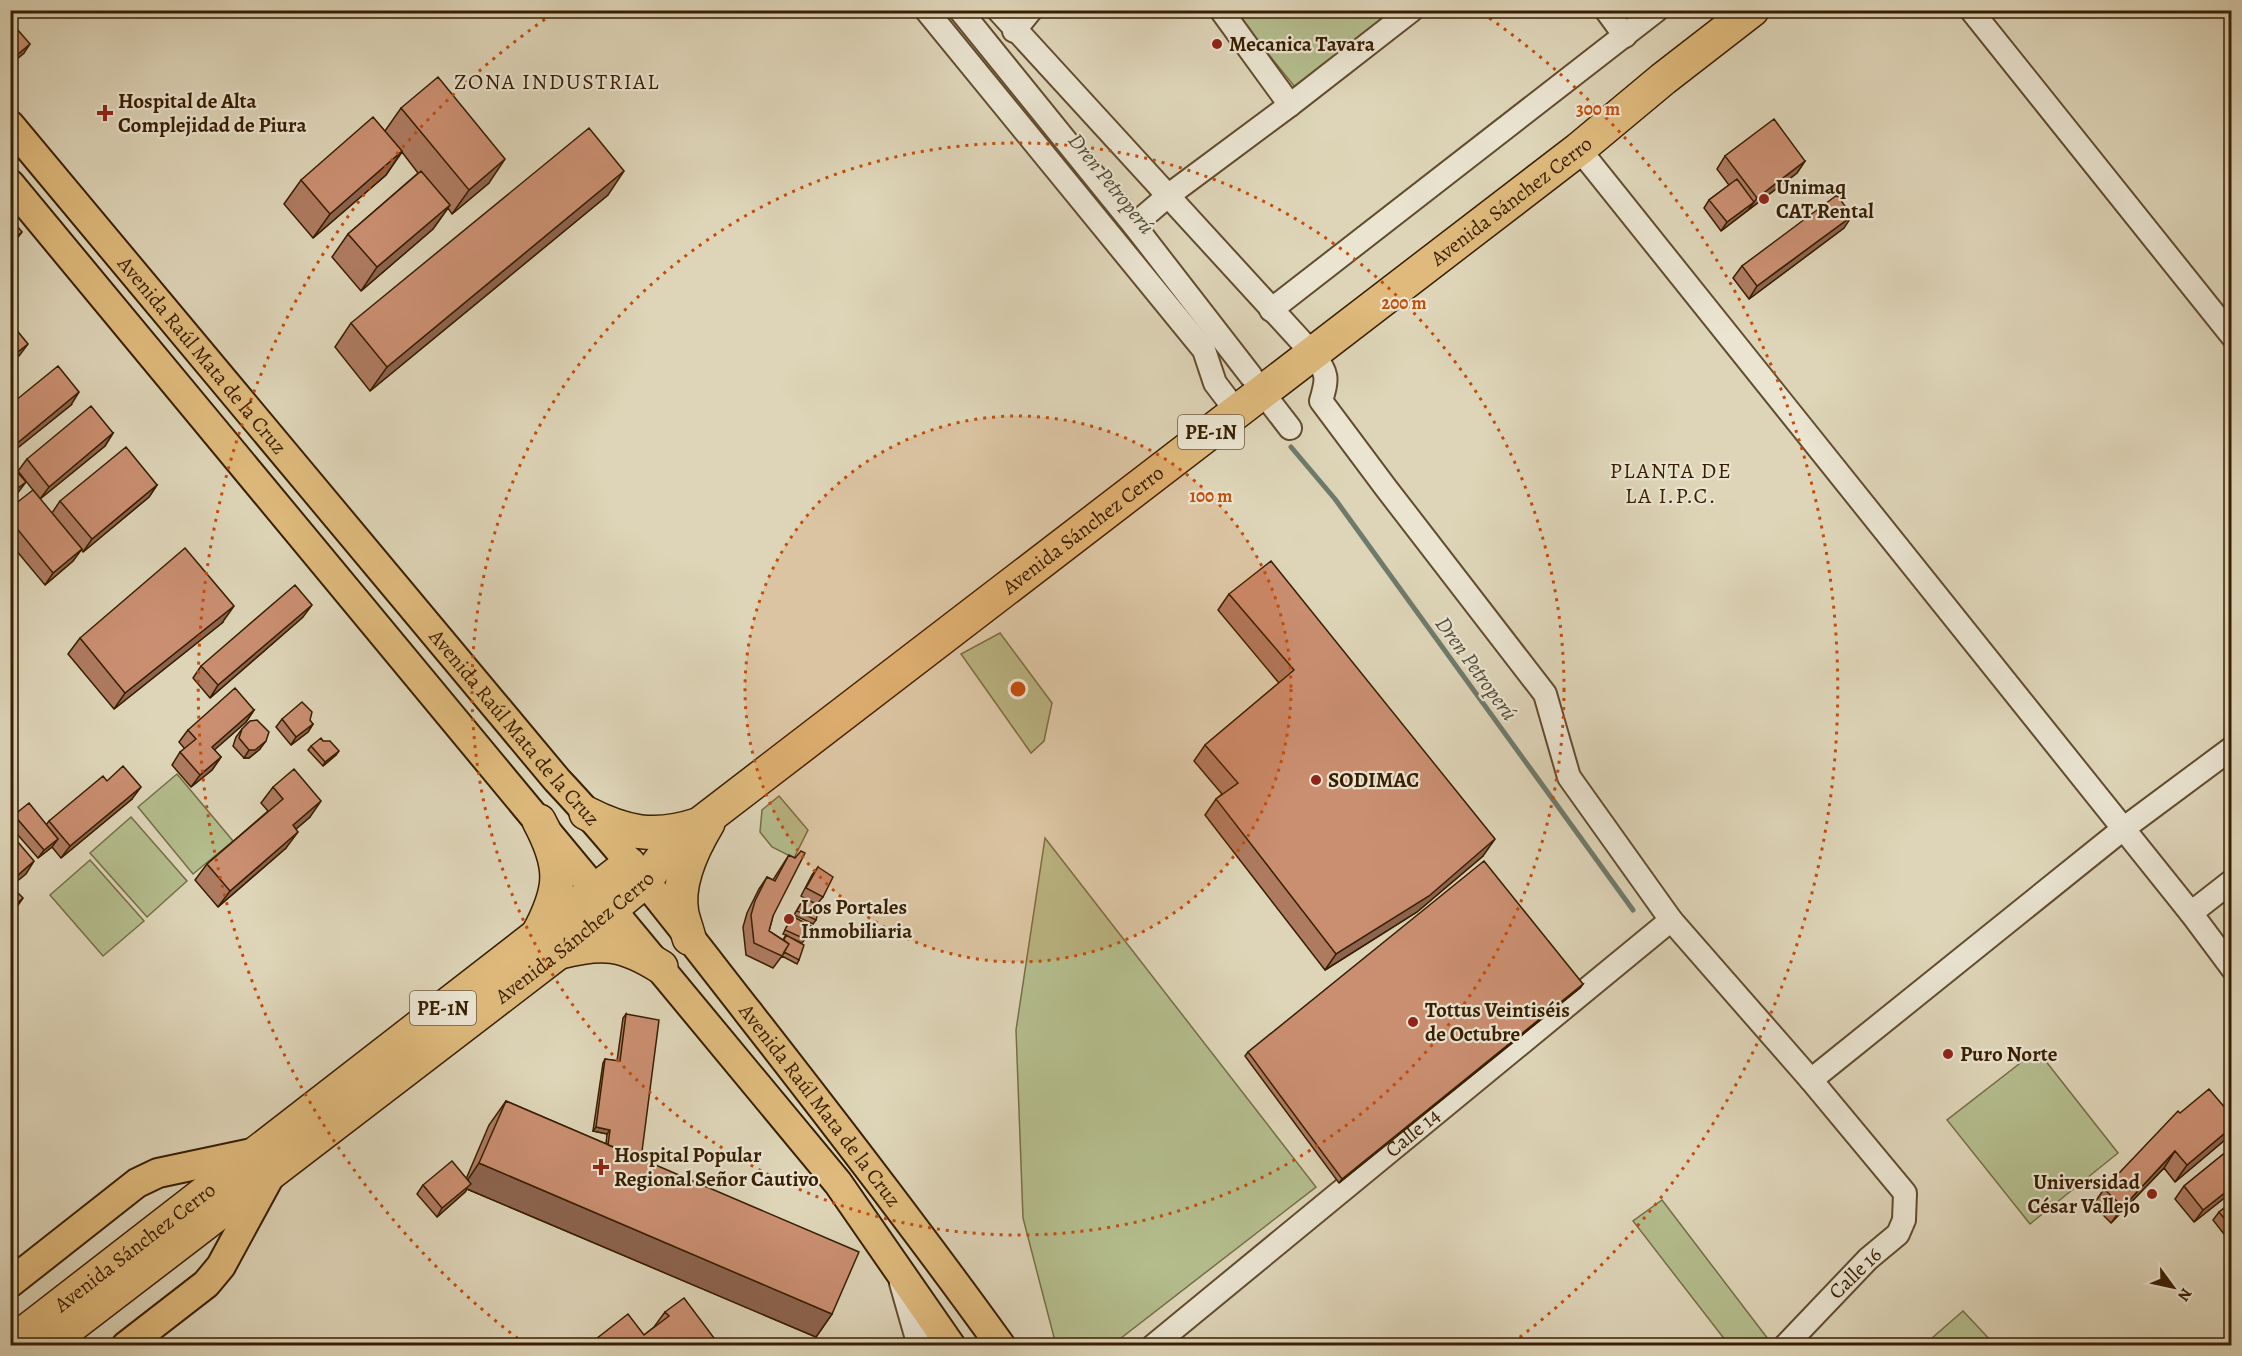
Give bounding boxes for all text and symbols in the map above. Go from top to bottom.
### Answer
place label: Mecanica Tavara [1229,30,1376,58]
marker: Mecanica Tavara [1210,37,1224,51]
district label: ZONA INDUSTRIAL [454,67,660,97]
place label: Hospital de Alta Complejidad de Piura [118,87,307,139]
text: 300 m [1576,97,1620,121]
marker: Hospital de Alta Complejidad de Piura [96,104,114,122]
water label: Dren Petroperú [1061,127,1162,241]
street label: Avenida Sánchez Cerro [1424,130,1598,273]
place label: Unimaq CAT Rental [1776,173,1874,225]
marker: Unimaq CAT Rental [1757,192,1771,206]
street label: Avenida Raúl Mata de la Cruz [111,250,293,460]
text: 200 m [1381,291,1427,315]
road number: PE-1N [1178,415,1244,449]
district label: PLANTA DE LA I.P.C. [1610,456,1732,511]
street label: Avenida Sánchez Cerro [996,459,1170,601]
text: 100 m [1190,484,1232,508]
water label: Dren Petroperú [1428,610,1524,727]
street label: Avenida Raúl Mata de la Cruz [422,623,606,832]
centre of rings [1008,679,1028,699]
place label: SODIMAC [1328,766,1419,794]
marker: SODIMAC [1309,773,1323,787]
street label: Avenida Sánchez Cerro [488,866,661,1011]
place label: Los Portales Inmobiliaria [801,893,913,945]
marker: Los Portales Inmobiliaria [782,912,796,926]
road number: PE-1N [410,991,476,1025]
place label: Tottus Veintiséis de Octubre [1425,996,1570,1048]
street label: Avenida Raúl Mata de la Cruz [732,997,908,1213]
marker: Tottus Veintiséis de Octubre [1406,1015,1420,1029]
place label: Puro Norte [1960,1040,2058,1068]
marker: Puro Norte [1941,1047,1955,1061]
street label: Calle 14 [1379,1102,1446,1164]
place label: Hospital Popular Regional Señor Cautivo [614,1141,819,1193]
marker: Hospital Popular Regional Señor Cautivo [592,1158,610,1176]
place label: Universidad César Vallejo [2028,1168,2141,1220]
street label: Avenida Sánchez Cerro [48,1176,221,1319]
marker: Universidad César Vallejo [2145,1187,2159,1201]
street label: Calle 16 [1822,1241,1888,1305]
north arrow [2143,1257,2203,1317]
text: N [2172,1284,2197,1306]

